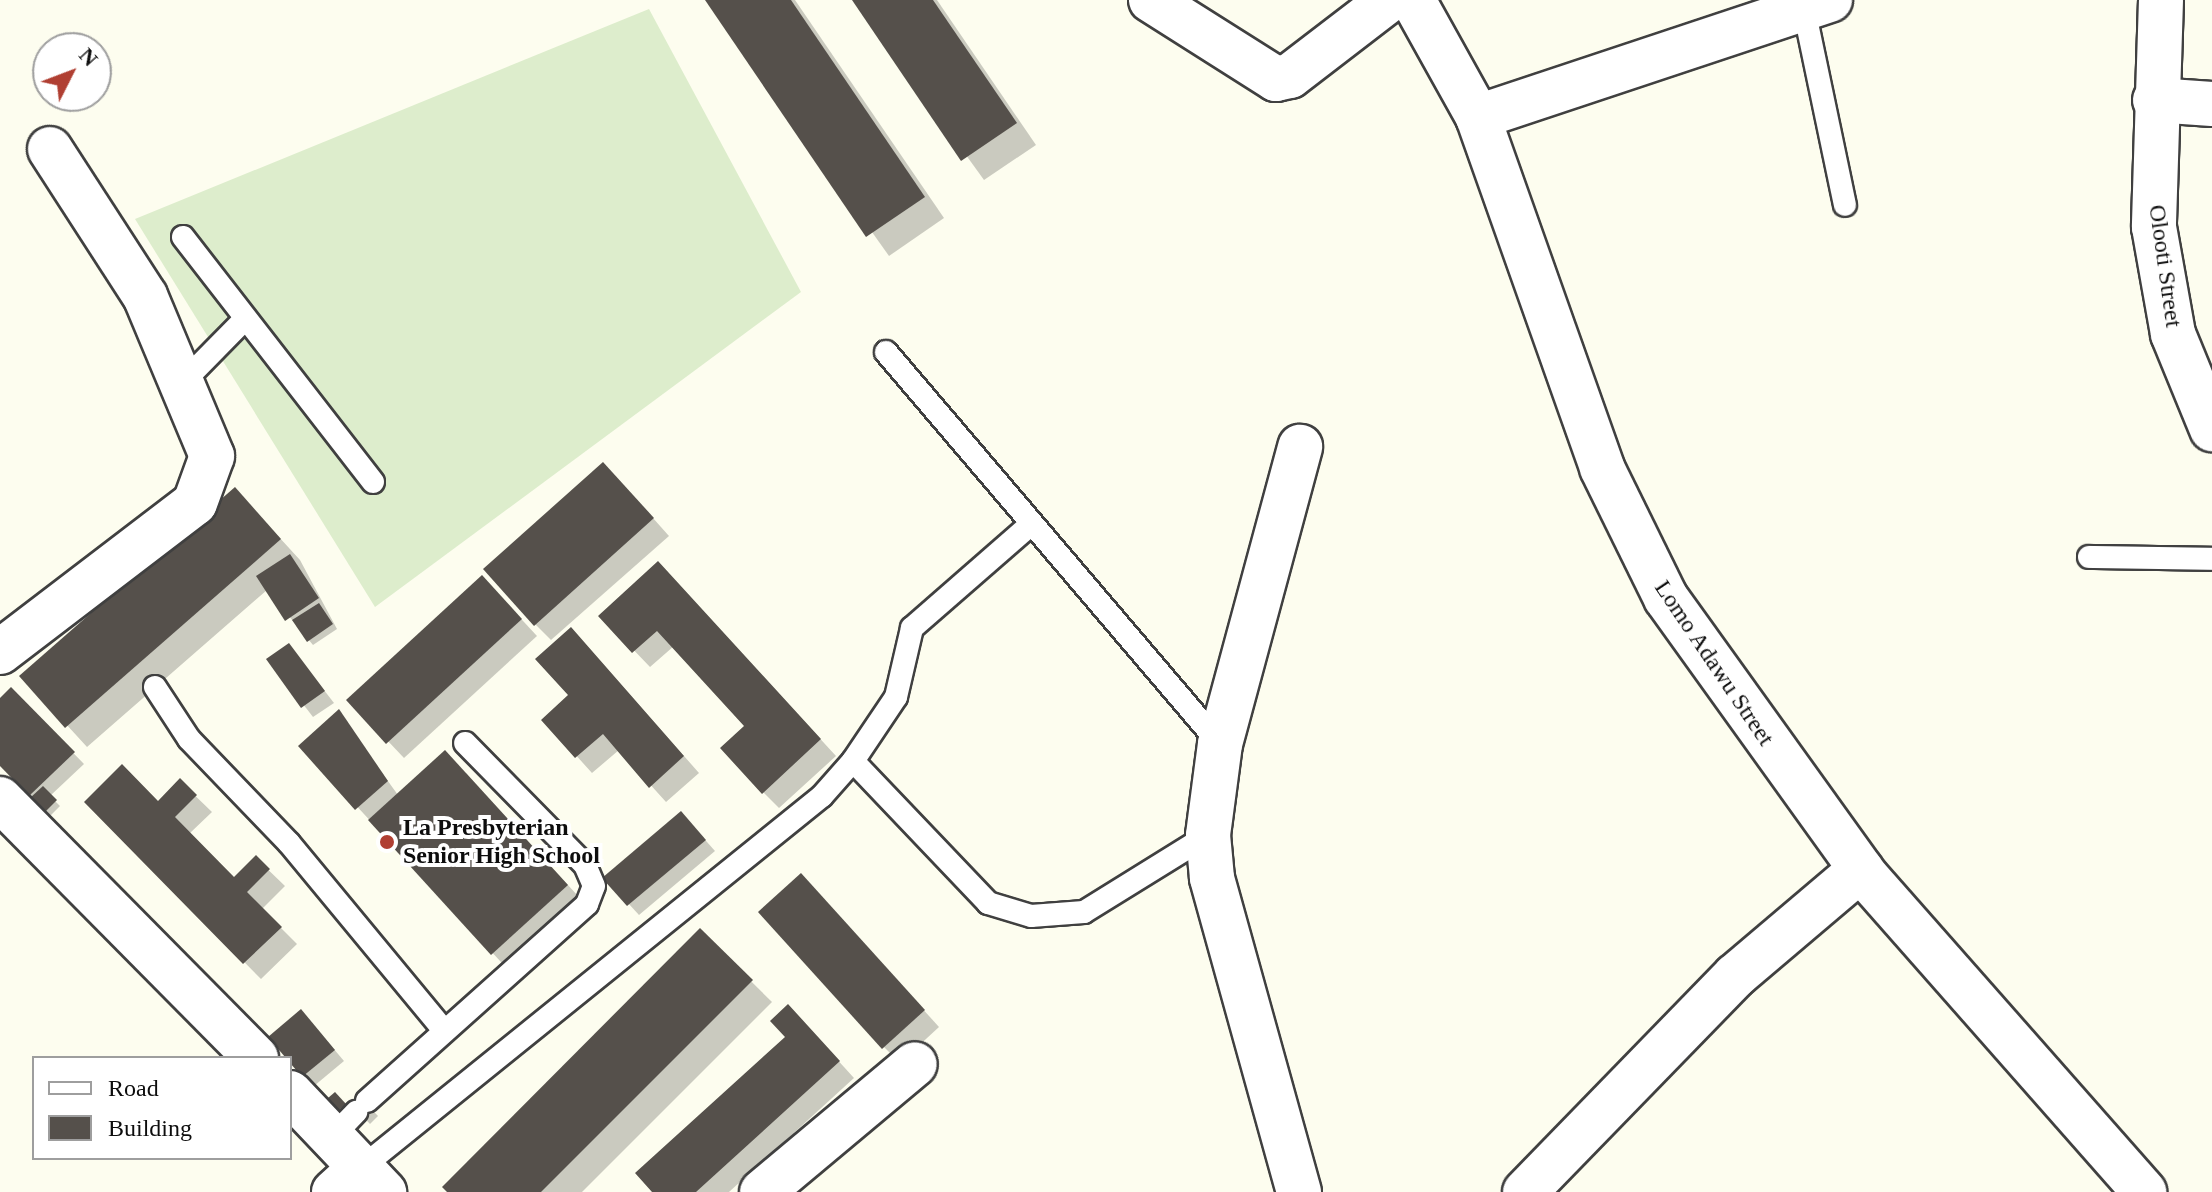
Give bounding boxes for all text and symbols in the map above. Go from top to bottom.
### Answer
north arrow [32,32,112,112]
text: N [74,43,103,71]
street label: Olooti Street [2142,203,2188,329]
street label: Lomo Adawu Street [1648,574,1780,752]
place label: La Presbyterian Senior High School [403,814,600,870]
marker: La Presbyterian Senior High School [378,833,396,851]
legend [32,1056,292,1160]
text: Road [108,1075,159,1101]
text: Building [108,1115,192,1141]

